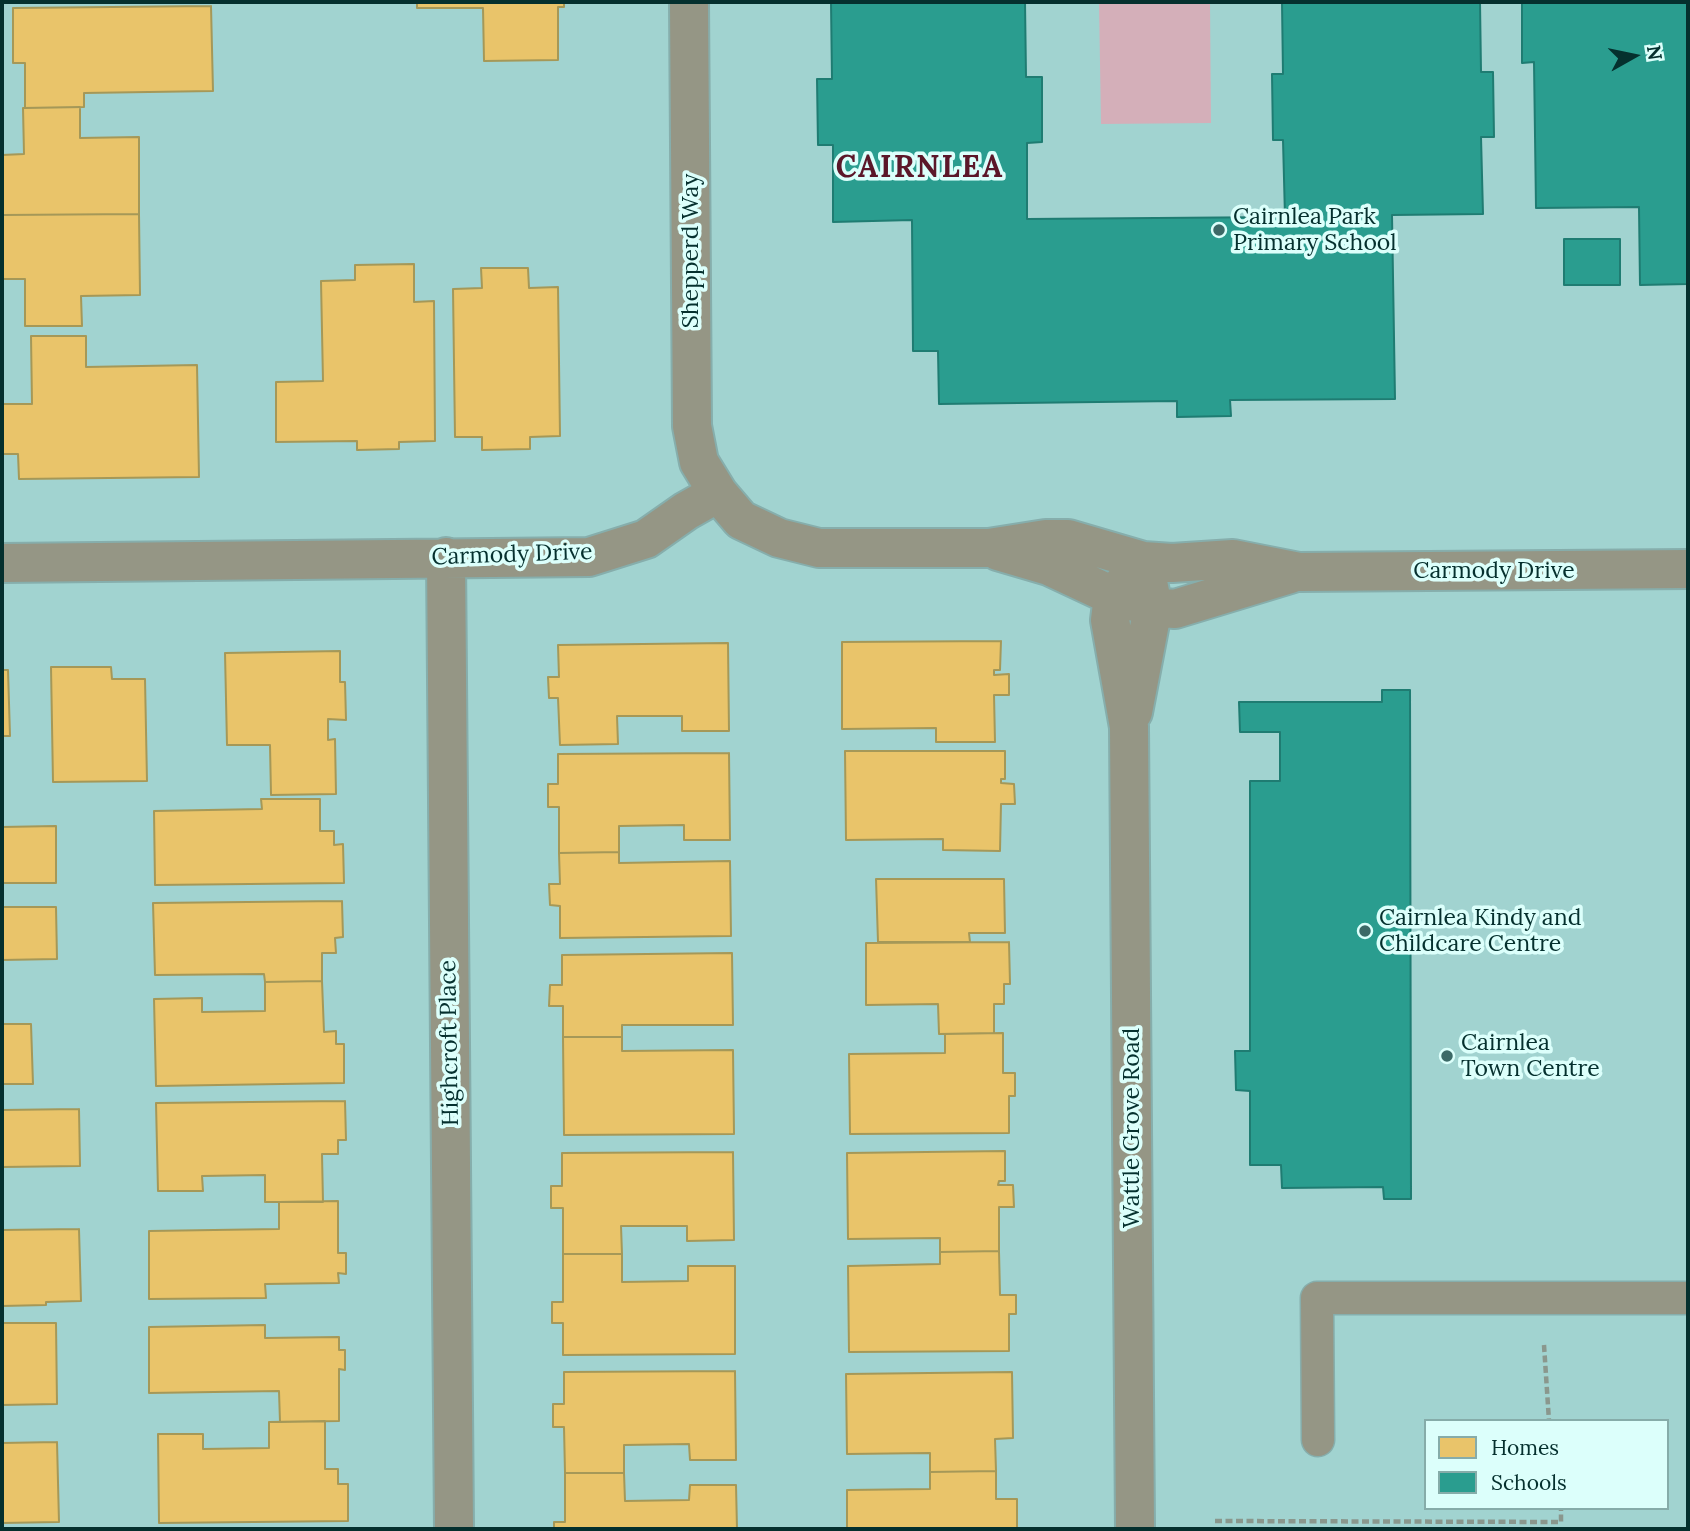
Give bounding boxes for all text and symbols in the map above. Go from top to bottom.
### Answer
north arrow [1599,21,1669,91]
text: N [1642,44,1668,62]
district label: CAIRNLEA [837,150,1003,186]
street label: Shepperd Way [677,174,705,328]
place label: Cairnlea Park Primary School [1233,203,1397,257]
marker: Cairnlea Park Primary School [1211,222,1227,238]
street label: Carmody Drive [431,538,593,572]
street label: Carmody Drive [1413,557,1575,585]
place label: Cairnlea Kindy and Childcare Centre [1379,904,1581,958]
marker: Cairnlea Kindy and Childcare Centre [1357,923,1373,939]
street label: Highcroft Place [435,960,465,1126]
street label: Wattle Grove Road [1118,1028,1146,1228]
place label: Cairnlea Town Centre [1461,1029,1600,1083]
marker: Cairnlea Town Centre [1439,1048,1455,1064]
legend [1424,1419,1669,1510]
text: Homes [1491,1434,1559,1461]
text: Schools [1491,1469,1567,1496]

